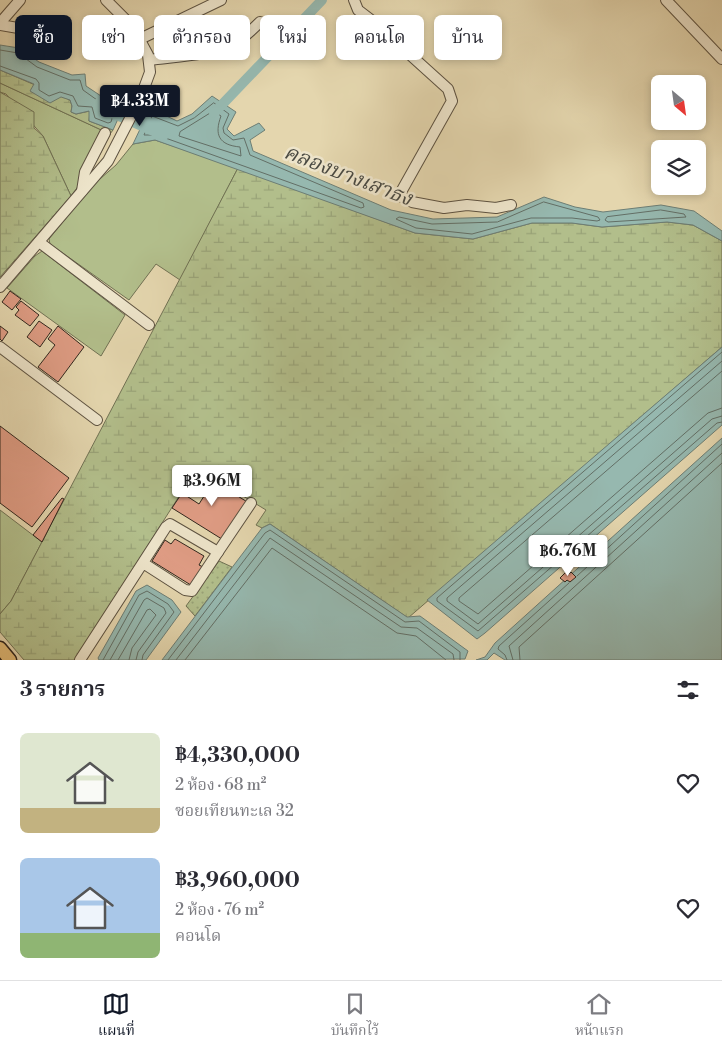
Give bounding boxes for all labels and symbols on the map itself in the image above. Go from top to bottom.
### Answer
north arrow [651,75,706,130]
pin: ฿4.33M [99,84,181,127]
water label: คลองบางเสาธง [280,140,417,213]
pin: ฿3.96M [171,464,253,507]
pin: ฿6.76M [527,534,609,577]

